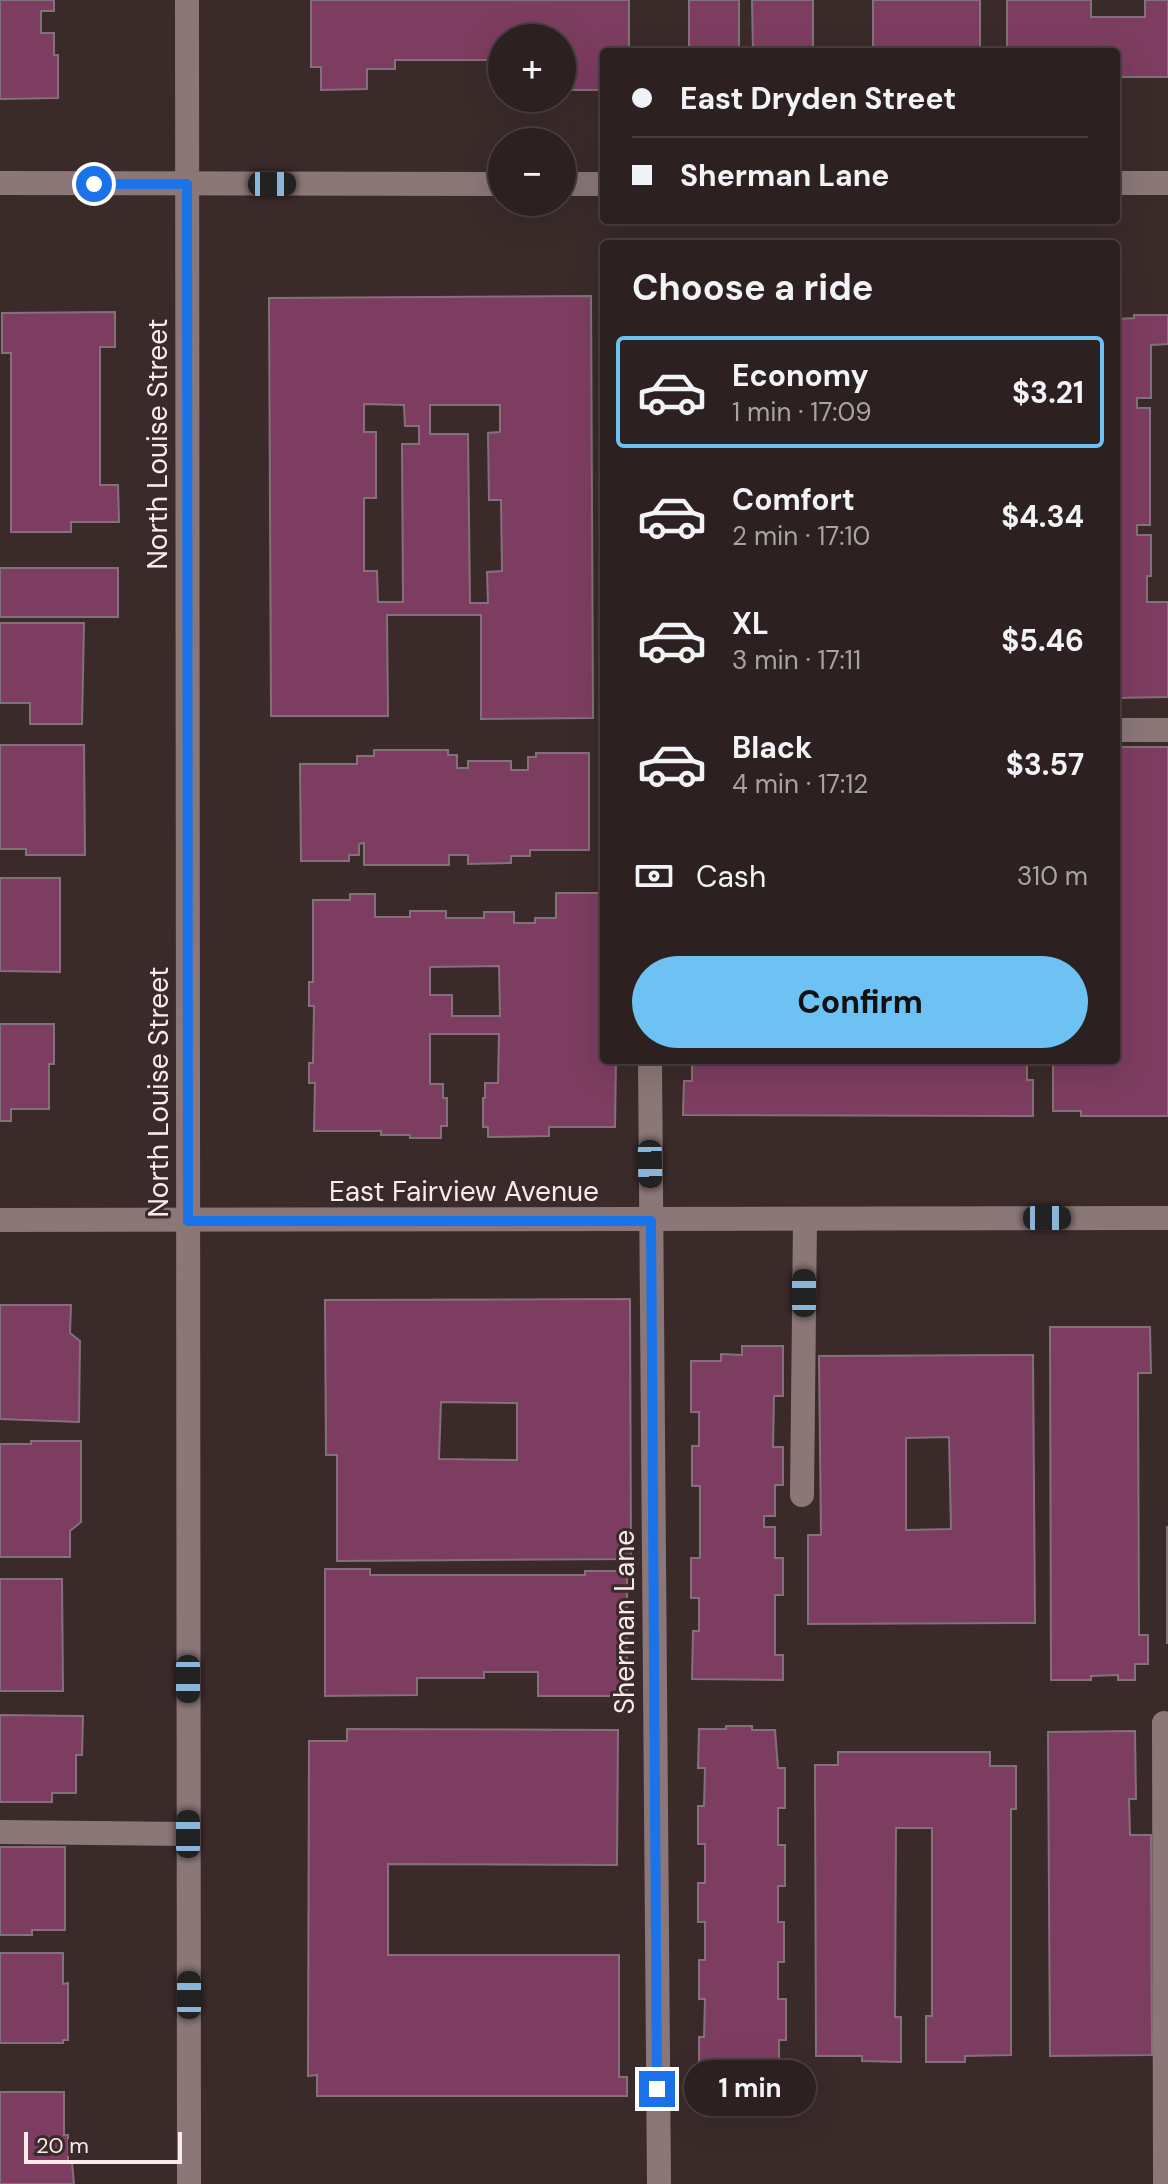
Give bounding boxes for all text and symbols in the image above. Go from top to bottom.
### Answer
map controls [488,24,576,216]
button: + [488,24,576,112]
text: East Dryden Street [680,79,956,118]
button: − [488,128,576,216]
text: Sherman Lane [680,156,889,195]
route start [76,166,112,202]
car [248,172,296,196]
text: Choose a ride [632,264,873,311]
street label: North Louise Street [139,318,176,570]
icon: car [636,356,708,428]
text: Economy [732,356,869,395]
text: $3.21 [1012,373,1084,412]
text: 1 min · 17:09 [732,395,872,429]
icon: car [636,480,708,552]
text: Comfort [732,480,855,519]
text: $4.34 [1001,497,1084,536]
text: 2 min · 17:10 [732,519,870,553]
icon: car [636,604,708,676]
text: XL [732,604,769,643]
text: $5.46 [1001,621,1084,660]
text: 3 min · 17:11 [732,643,861,677]
icon: car [636,728,708,800]
text: Black [732,728,812,767]
text: $3.57 [1006,745,1084,784]
text: 4 min · 17:12 [732,767,868,801]
icon: cash [632,854,676,898]
text: Cash [696,857,766,896]
text: 310 m [1017,859,1088,893]
button: Confirm [632,956,1088,1048]
street label: North Louise Street [140,966,177,1218]
car [638,1140,662,1188]
street label: East Fairview Avenue [329,1173,599,1210]
car [1023,1206,1071,1230]
car [792,1269,816,1317]
street label: Sherman Lane [606,1530,643,1714]
car [176,1655,200,1703]
car [176,1810,200,1858]
car [177,1971,201,2019]
callout: 1 min [685,2061,817,2117]
route end [639,2071,675,2107]
text: 1 min [718,2071,782,2105]
scale bar [24,2128,182,2164]
text: 20 m [36,2131,89,2160]

